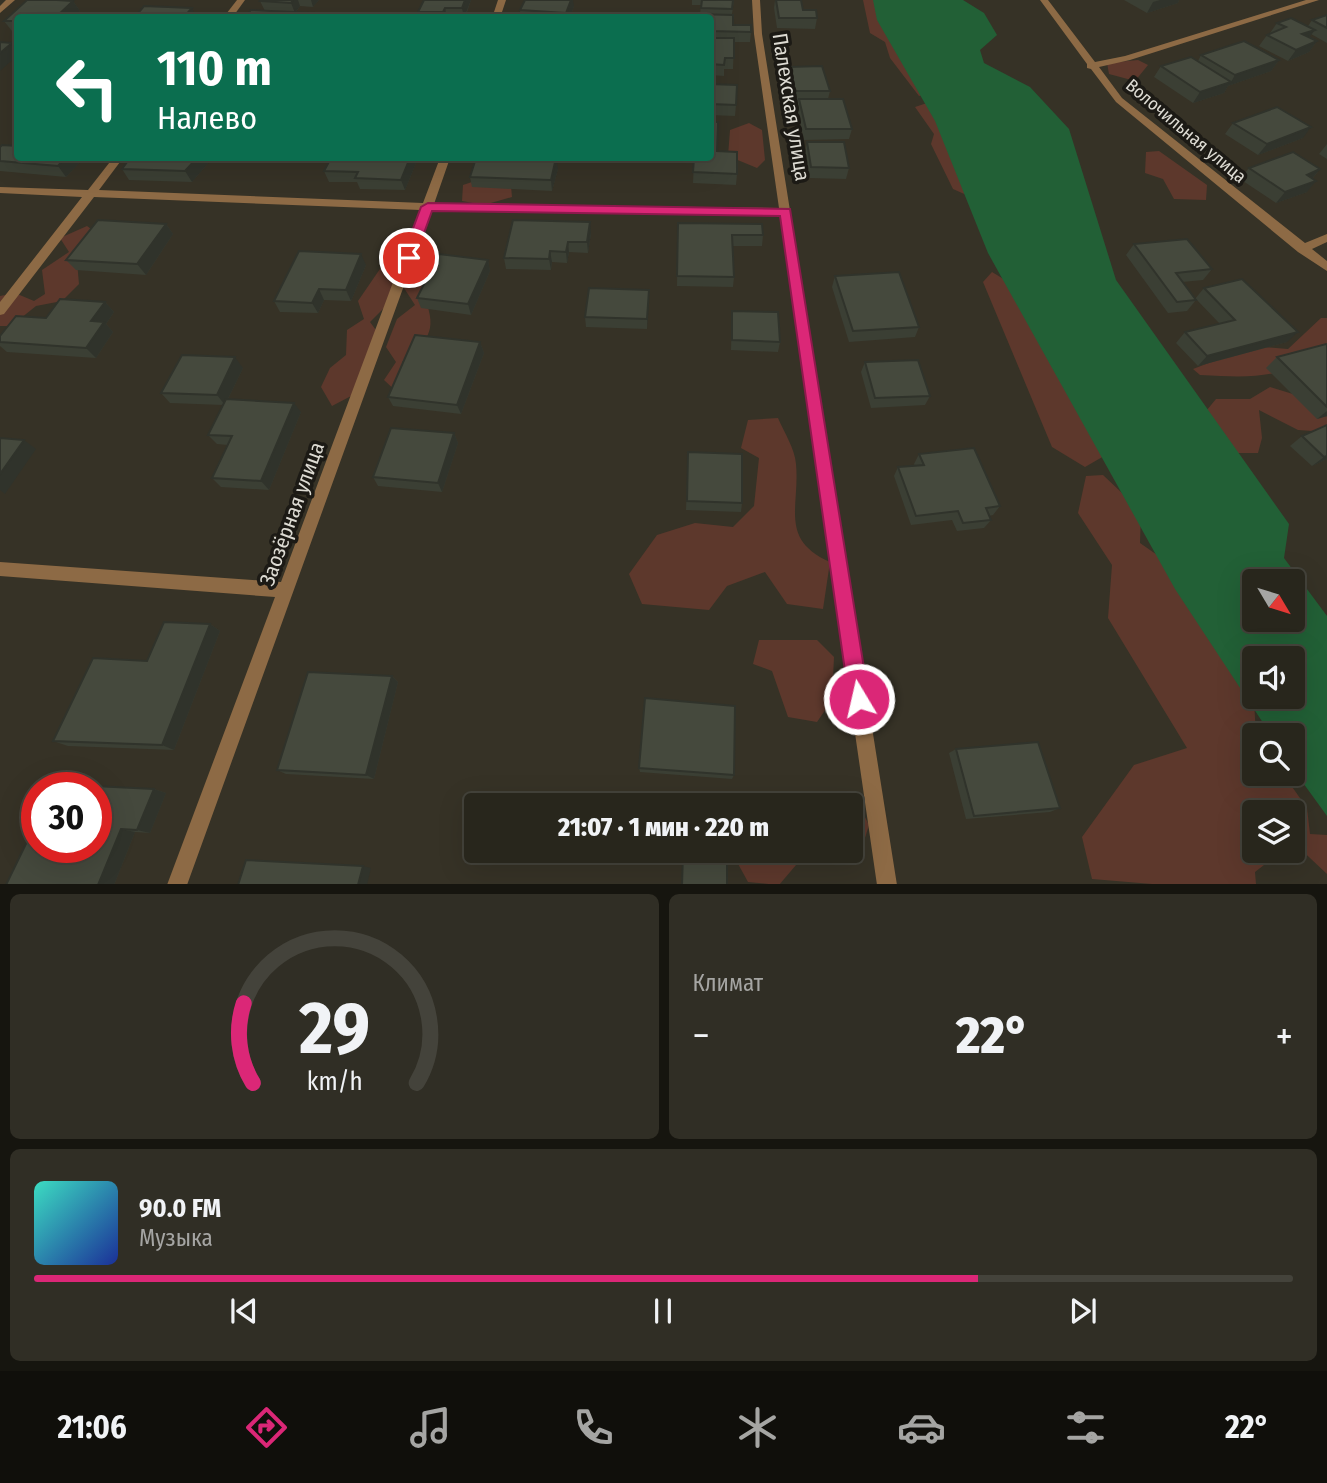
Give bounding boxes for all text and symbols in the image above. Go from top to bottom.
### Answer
street label: Палехская улица [766,31,816,183]
text: 110 m [157,39,272,98]
icon: left [42,42,133,133]
street label: Волочильная улица [1121,74,1251,188]
text: Налево [157,99,257,137]
pin [379,228,439,288]
icon: arrive [390,239,428,277]
street label: Заозёрная улица [254,439,330,589]
north arrow [1242,569,1306,632]
map controls [1242,569,1305,863]
button: sound [1242,646,1305,709]
position arrow [822,662,896,736]
button: search [1242,723,1305,786]
speed limit sign: 30 [21,772,112,863]
button: layers [1242,800,1305,863]
text: 21:07 · 1 мин · 220 m [558,812,769,843]
text: Климат [693,969,763,997]
text: 29 [298,985,370,1072]
text: 22° [956,1004,1029,1067]
text: − [693,1013,710,1059]
text: + [1276,1013,1293,1059]
text: km/h [306,1066,362,1096]
text: 90.0 FM [139,1193,221,1224]
text: Музыка [139,1224,213,1252]
icon: previous [225,1292,263,1330]
icon: pause [644,1292,682,1330]
icon: next [1064,1292,1102,1330]
icon: directions [242,1403,291,1452]
icon: music [406,1403,455,1452]
icon: phone [569,1403,618,1452]
icon: climate [733,1403,782,1452]
icon: car [897,1403,946,1452]
icon: filters [1061,1403,1110,1452]
text: 21:06 [57,1408,127,1446]
text: 22° [1225,1408,1270,1446]

